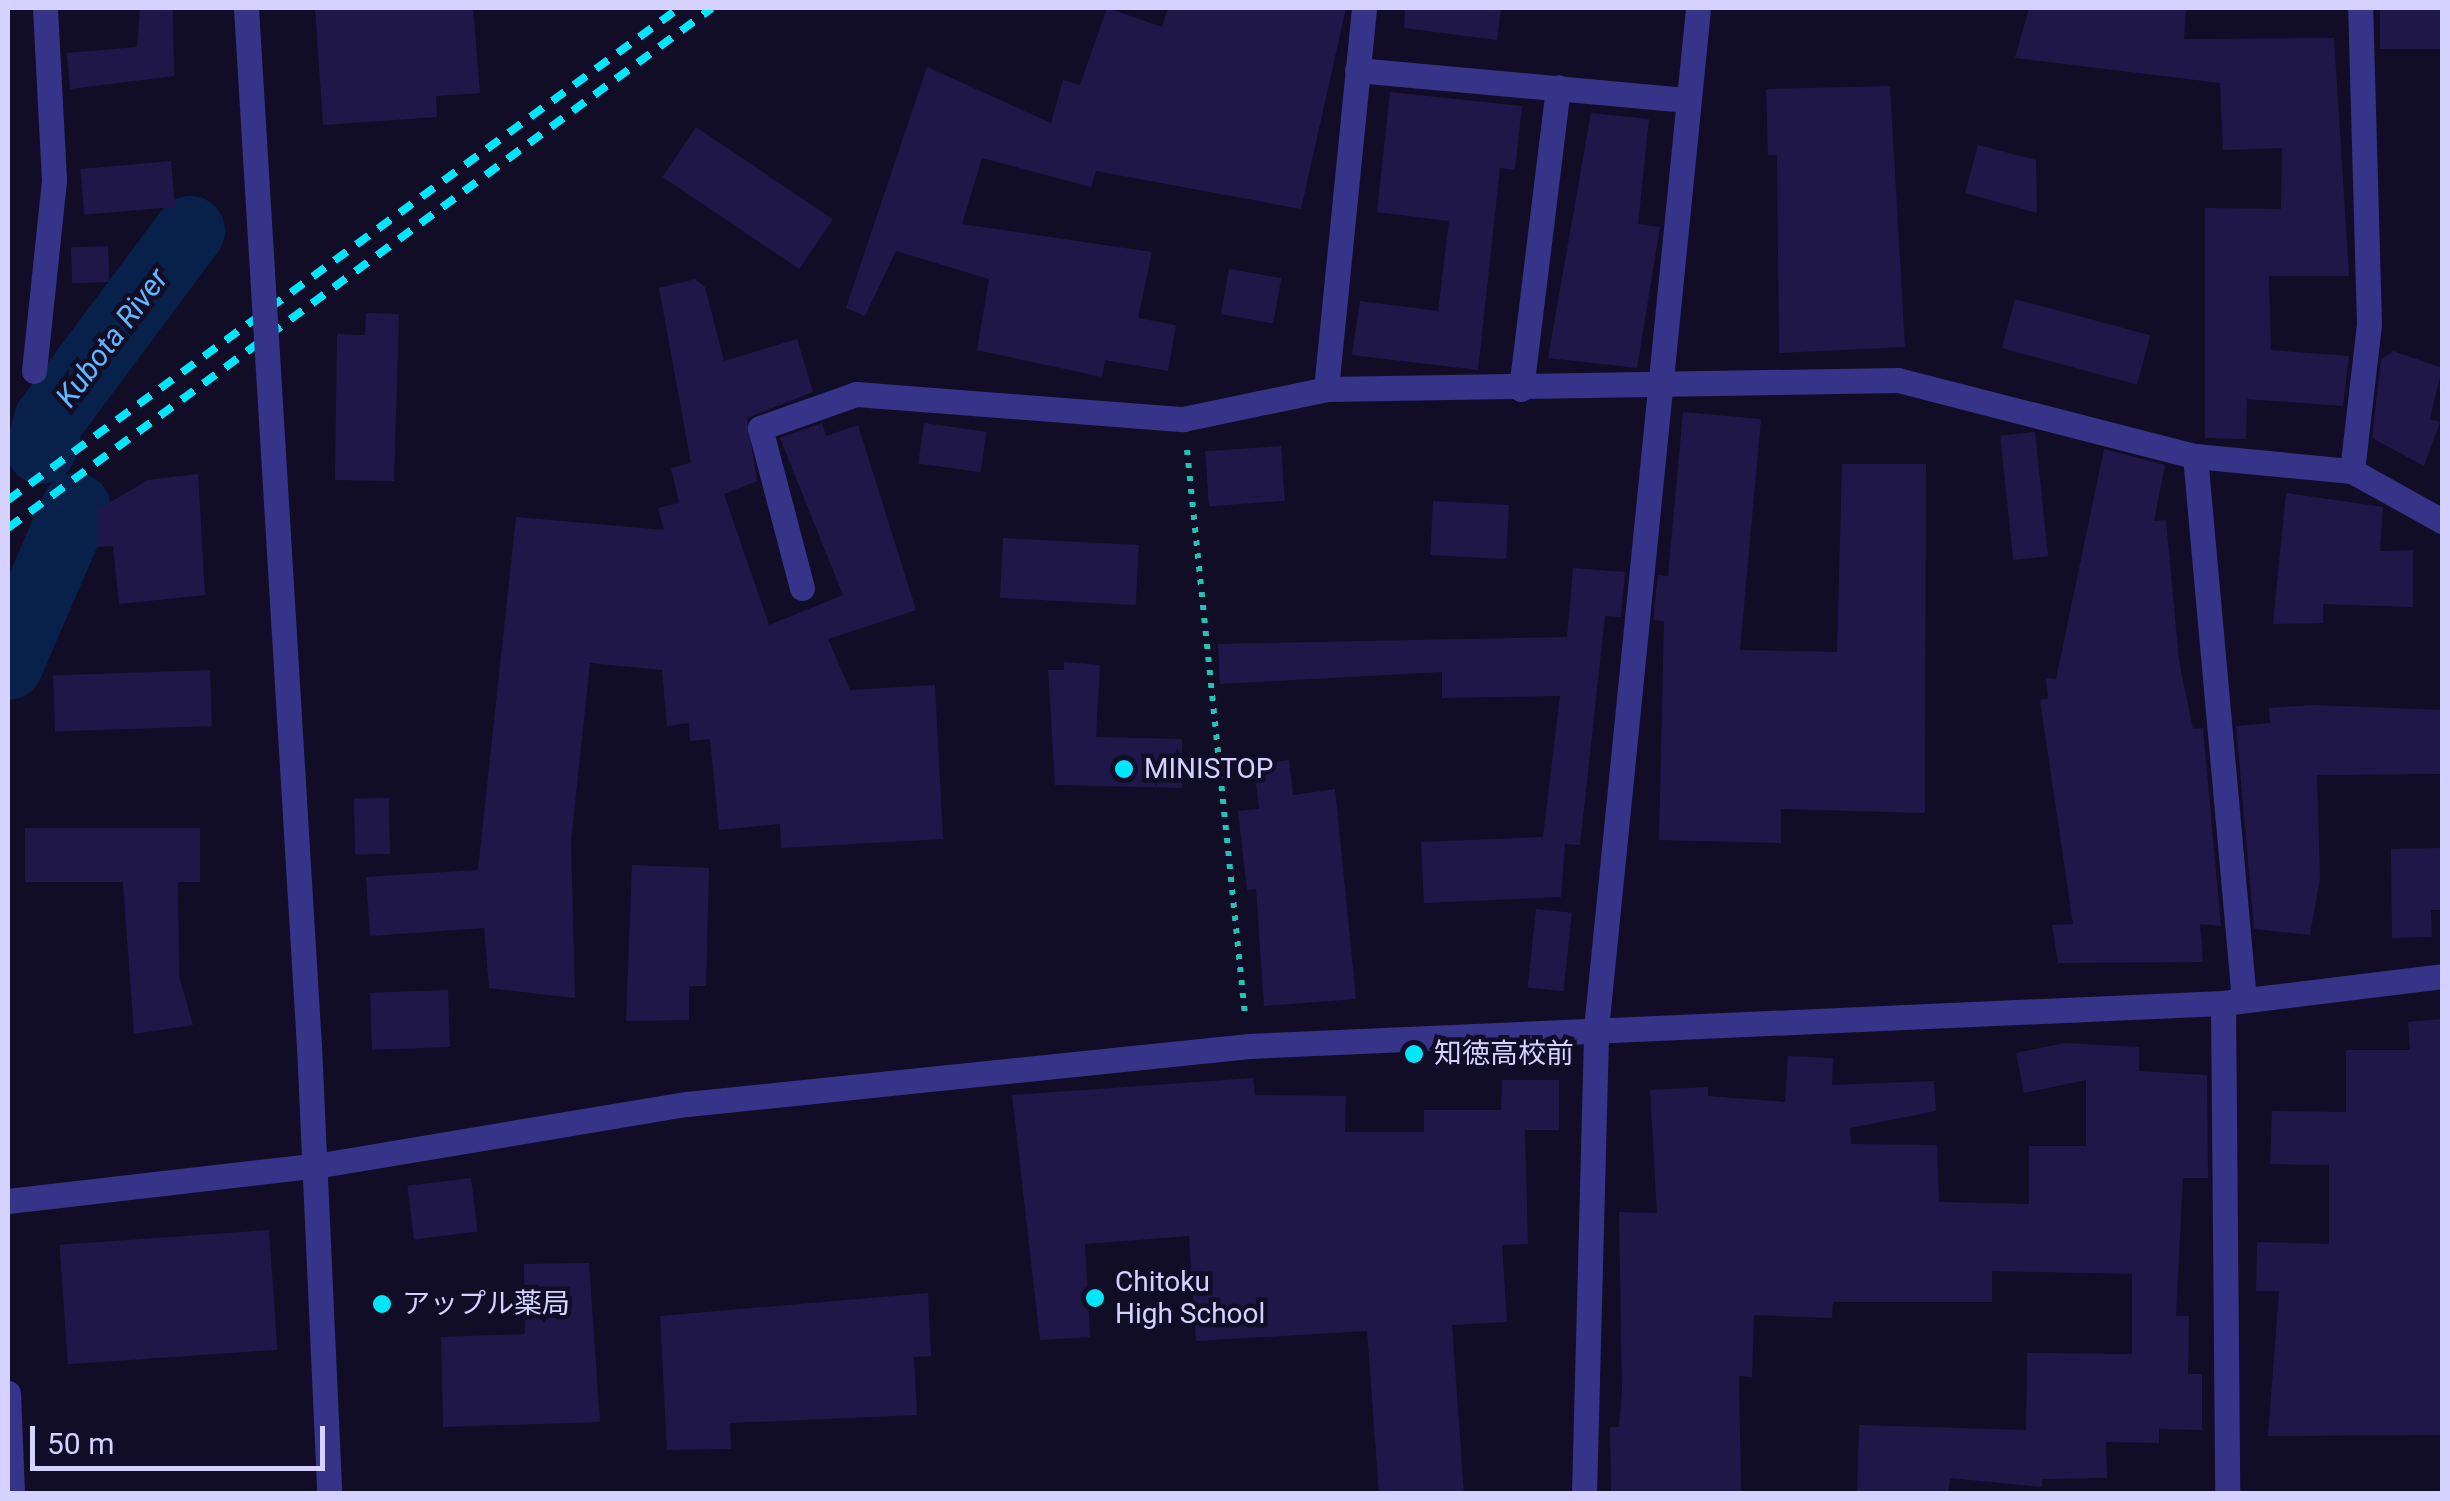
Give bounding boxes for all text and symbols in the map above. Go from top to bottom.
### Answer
water label: Kubota River [48,262,176,414]
place label: MINISTOP [1144,752,1274,786]
marker: MINISTOP [1113,758,1135,780]
place label: 知徳高校前 [1434,1037,1574,1071]
marker: 知徳高校前 [1403,1043,1425,1065]
place label: Chitoku High School [1115,1265,1265,1331]
place label: アップル薬局 [402,1287,570,1321]
marker: Chitoku High School [1084,1287,1106,1309]
marker: アップル薬局 [371,1293,393,1315]
scale bar [35,1406,330,1468]
text: 50 m [47,1426,114,1461]

